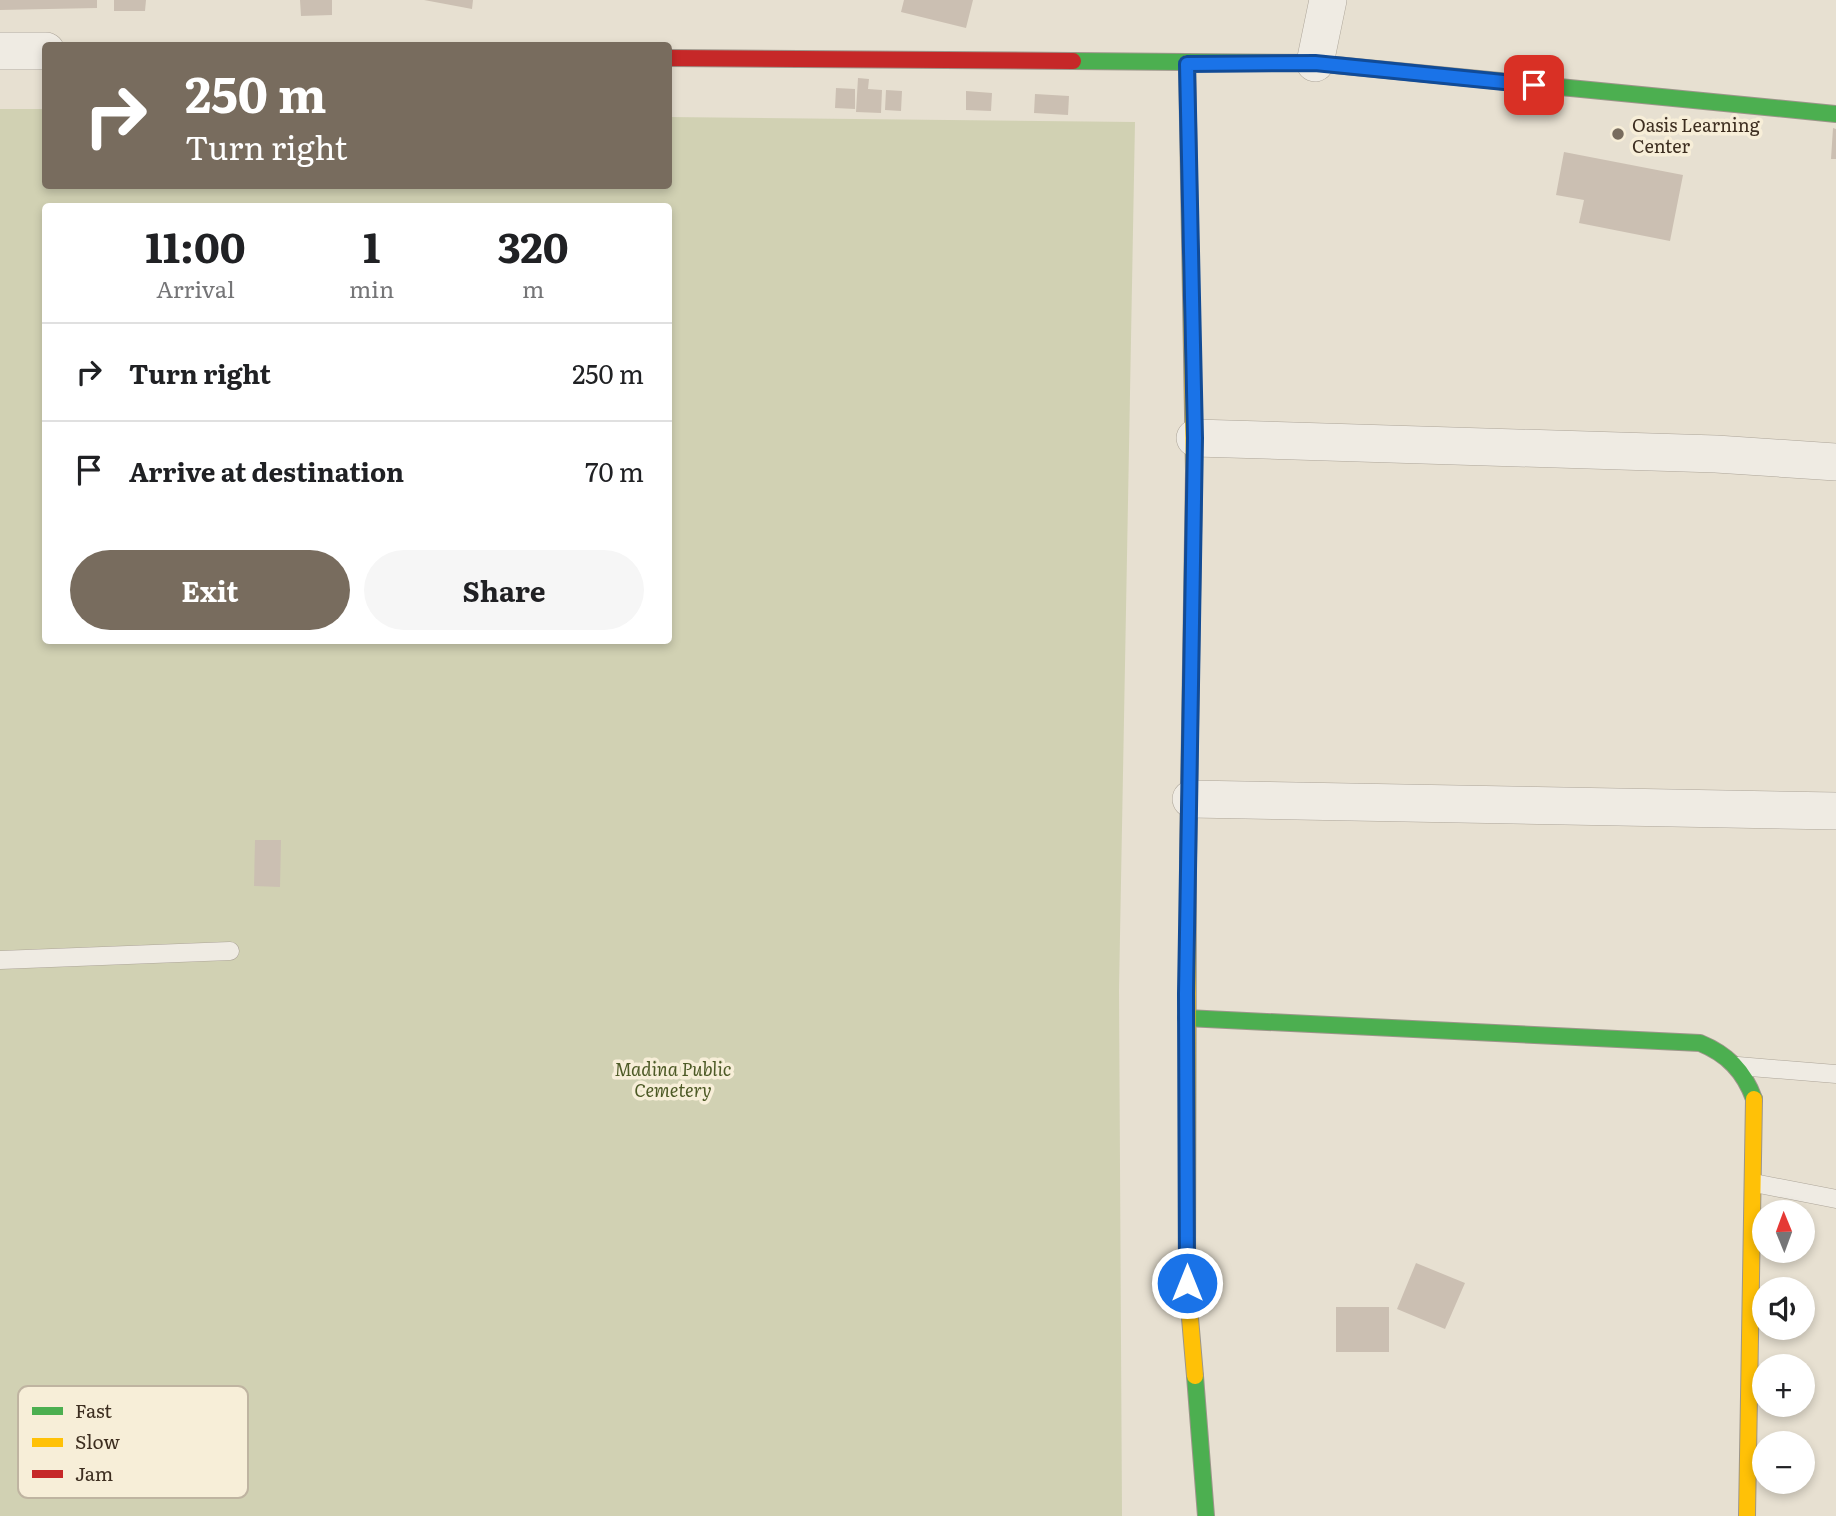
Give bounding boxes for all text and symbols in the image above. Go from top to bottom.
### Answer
text: 250 m [185,55,327,128]
pin [1504,55,1564,115]
icon: arrive [1515,66,1553,104]
icon: right [70,70,161,161]
place label: Oasis Learning Center [1632,111,1761,159]
text: Turn right [185,122,347,170]
marker: Oasis Learning Center [1610,126,1626,142]
text: 11:00 [145,214,246,276]
text: 1 [363,214,380,276]
text: 320 [498,214,569,276]
text: Arrival [156,271,235,305]
text: min [349,271,394,305]
text: m [522,271,544,305]
icon: right [70,353,108,391]
text: Turn right [129,353,271,392]
text: 250 m [572,353,644,392]
icon: arrive [70,451,108,489]
text: Arrive at destination [129,451,404,490]
text: 70 m [585,451,644,490]
button: Exit [70,550,350,630]
button: Share [364,550,644,630]
park label: Madina Public Cemetery [614,1055,732,1103]
north arrow [1752,1200,1815,1264]
map controls [1752,1200,1815,1494]
position arrow [1150,1246,1224,1320]
button: sound [1752,1277,1815,1340]
button: + [1752,1354,1815,1417]
legend [18,1386,248,1498]
text: Fast [75,1396,112,1424]
text: Slow [75,1427,120,1455]
button: − [1752,1431,1815,1494]
text: Jam [75,1459,113,1487]

